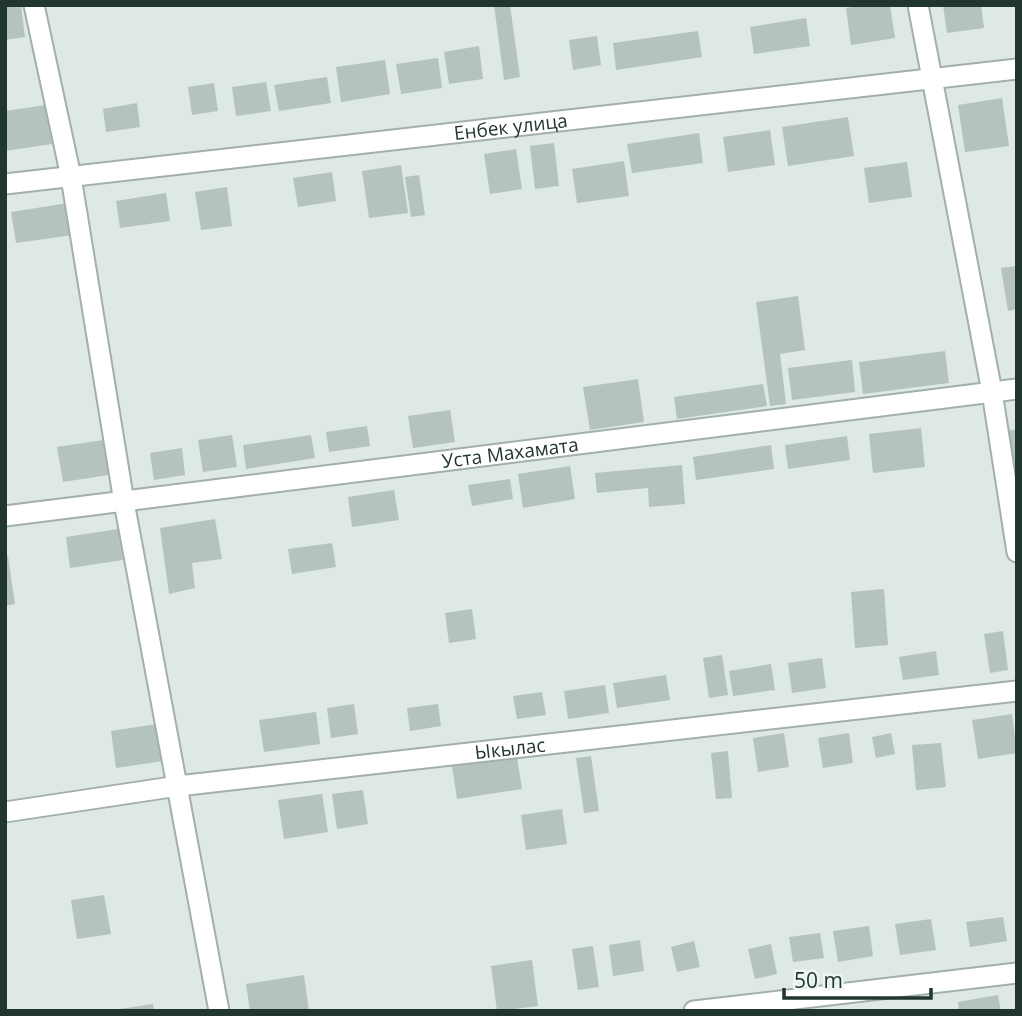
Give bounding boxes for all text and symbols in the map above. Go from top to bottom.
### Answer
street label: Енбек улица [452,107,569,146]
street label: Уста Махамата [440,431,580,474]
street label: Ыкылас [473,731,547,765]
scale bar [784,956,931,1000]
text: 50 m [794,966,843,994]

